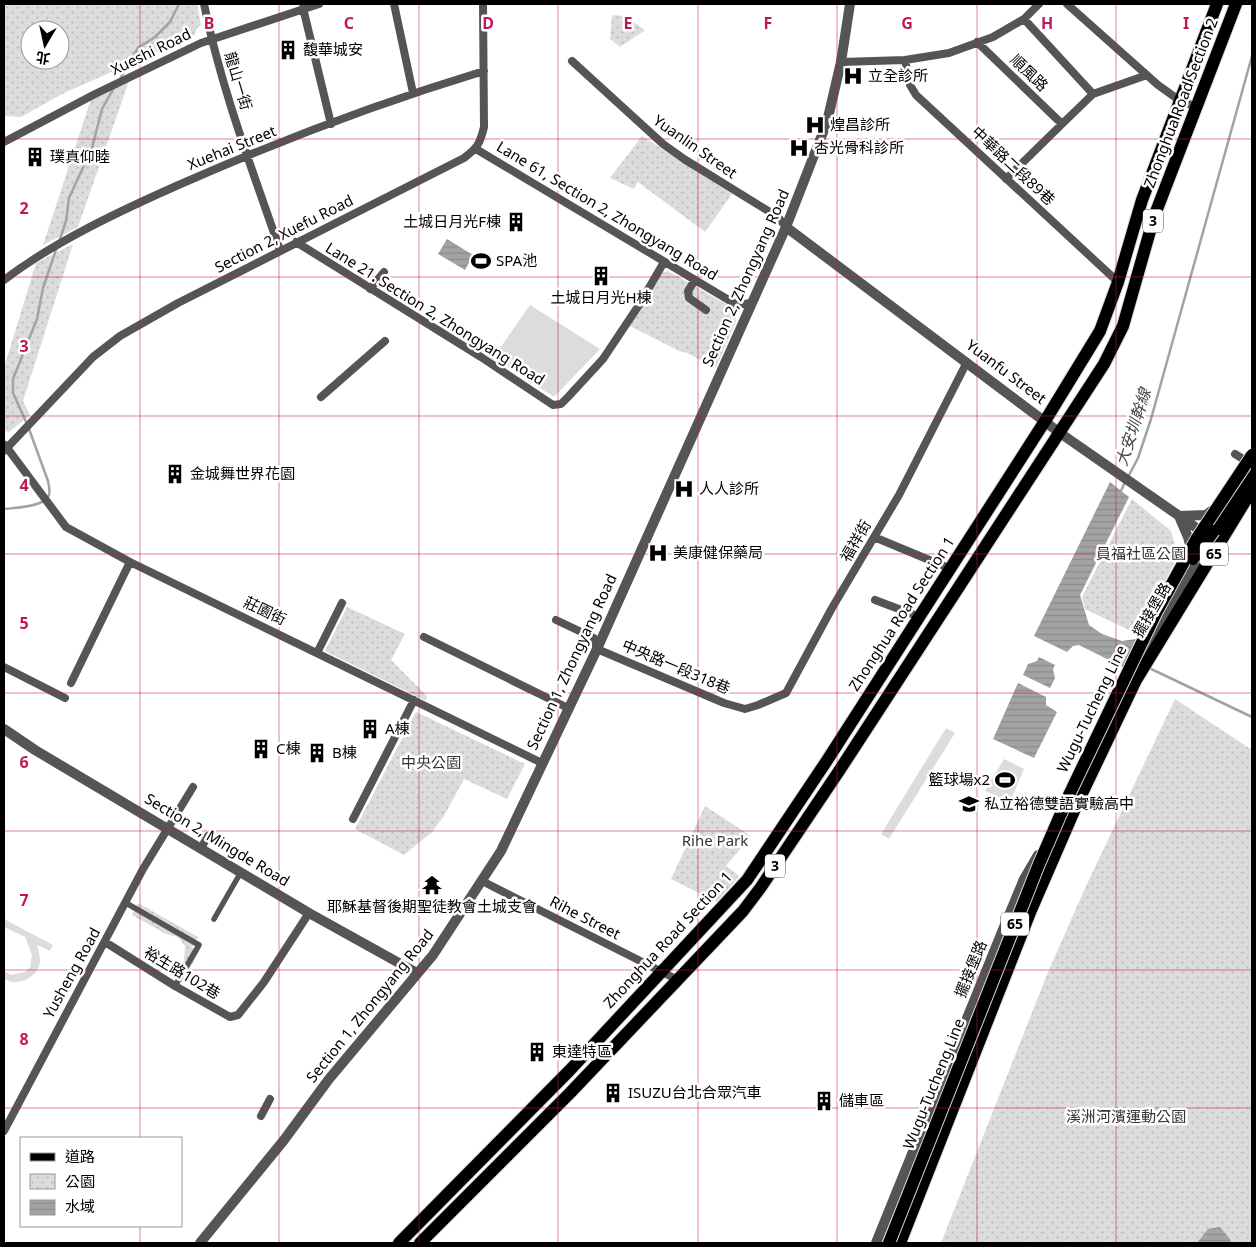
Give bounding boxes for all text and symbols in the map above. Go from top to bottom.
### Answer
text: B [204,12,214,34]
text: C [344,12,354,34]
text: D [482,12,494,34]
text: E [624,12,633,34]
text: F [764,12,772,34]
text: G [901,12,913,34]
text: H [1041,12,1053,34]
text: I [1183,12,1189,34]
street label: Zhonghua Road Section 2 [1138,15,1222,190]
north arrow [20,20,70,70]
street label: Xueshi Road [107,23,194,79]
building icon: 馥華城安 [277,39,299,61]
place label: 馥華城安 [303,39,363,59]
text: 北 [34,48,51,69]
street label: 龍山一街 [221,49,257,112]
street label: 順風路 [1007,49,1053,95]
hospital icon: 立全診所 [842,65,864,87]
place label: 立全診所 [868,65,928,85]
street label: Yuanlin Street [650,110,742,183]
hospital icon: 煌昌診所 [804,114,826,136]
place label: 煌昌診所 [830,114,890,134]
street label: Xuehai Street [184,120,279,174]
street label: 中華路二段89巷 [968,121,1060,209]
street label: Lane 61, Section 2, Zhongyang Road [493,136,722,284]
hospital icon: 杏光骨科診所 [788,137,810,159]
place label: 杏光骨科診所 [814,137,904,157]
building icon: 璞真仰睦 [24,146,46,168]
place label: 璞真仰睦 [50,146,110,166]
street label: Section 2, Zhongyang Road [697,186,793,369]
street label: Section 2, Xuefu Road [211,190,356,277]
text: 2 [19,197,29,219]
road number: 3 [1143,210,1163,232]
place label: 土城日月光F棟 [403,211,501,231]
building icon: 土城日月光F棟 [505,211,527,233]
street label: Lane 21. Section 2, Zhongyang Road [322,237,549,389]
sports icon: SPA池 [470,250,492,272]
place label: SPA池 [496,250,537,270]
building icon: 土城日月光H棟 [590,265,612,287]
place label: 土城日月光H棟 [550,287,652,307]
text: 3 [19,335,29,357]
street label: Yuanfu Street [963,335,1051,408]
water label: 大安圳幹線 [1110,384,1156,468]
building icon: 金城舞世界花園 [164,463,186,485]
place label: 金城舞世界花園 [190,463,295,483]
text: 4 [19,474,29,496]
hospital icon: 人人診所 [673,478,695,500]
place label: 人人診所 [699,478,759,498]
street label: 福祥街 [835,516,875,565]
street label: Zhonghua Road Section 1 [844,532,959,694]
hospital icon: 美康健保藥局 [647,542,669,564]
place label: 美康健保藥局 [673,542,763,562]
road number: 65 [1200,542,1228,566]
park label: 員福社區公園 [1096,543,1186,563]
street label: Section 1, Zhongyang Road [521,570,621,753]
street label: 擺接堡路 [1127,579,1175,640]
street label: 莊園街 [241,591,290,629]
text: 5 [19,612,29,634]
street label: 中央路一段318巷 [619,634,734,698]
street label: Wugu-Tucheng Line [1052,642,1131,776]
building icon: A棟 [359,718,381,740]
place label: A棟 [385,718,410,738]
building icon: C棟 [250,738,272,760]
place label: C棟 [276,738,300,758]
building icon: B棟 [306,742,328,764]
place label: B棟 [332,742,357,762]
text: 6 [19,751,29,773]
park label: 中央公園 [401,752,461,772]
place label: 籃球場x2 [928,769,990,789]
sports icon: 籃球場x2 [994,769,1016,791]
street label: Section 2, Mingde Road [141,788,294,890]
school or university icon: 私立裕德雙語實驗高中 [958,793,980,815]
place label: 私立裕德雙語實驗高中 [984,793,1134,813]
park label: Rihe Park [682,830,748,850]
road number: 3 [765,854,785,878]
street label: Zhonghua Road Section 1 [598,867,736,1012]
temple icon: 耶穌基督後期聖徒教會土城支會 [421,874,443,896]
text: 7 [19,889,29,911]
street label: Rihe Street [547,891,625,944]
place label: 耶穌基督後期聖徒教會土城支會 [327,896,537,916]
road number: 65 [1001,912,1029,936]
street label: Yusheng Road [38,924,104,1021]
street label: Section 1, Zhongyang Road [301,925,437,1086]
street label: 擺接堡路 [950,937,991,1000]
street label: 裕生路102巷 [141,941,224,1003]
street label: Wugu-Tucheng Line [898,1015,968,1152]
text: 8 [19,1028,29,1050]
building icon: 東達特區 [526,1041,548,1063]
place label: 東達特區 [552,1041,612,1061]
building icon: ISUZU台北合眾汽車 [602,1082,624,1104]
place label: ISUZU台北合眾汽車 [628,1082,762,1102]
building icon: 儲車區 [813,1090,835,1112]
place label: 儲車區 [839,1090,884,1110]
park label: 溪洲河濱運動公園 [1066,1106,1186,1126]
legend [20,1137,182,1227]
text: 道路 [65,1146,95,1166]
text: 公園 [65,1171,95,1191]
text: 水域 [65,1196,95,1216]

